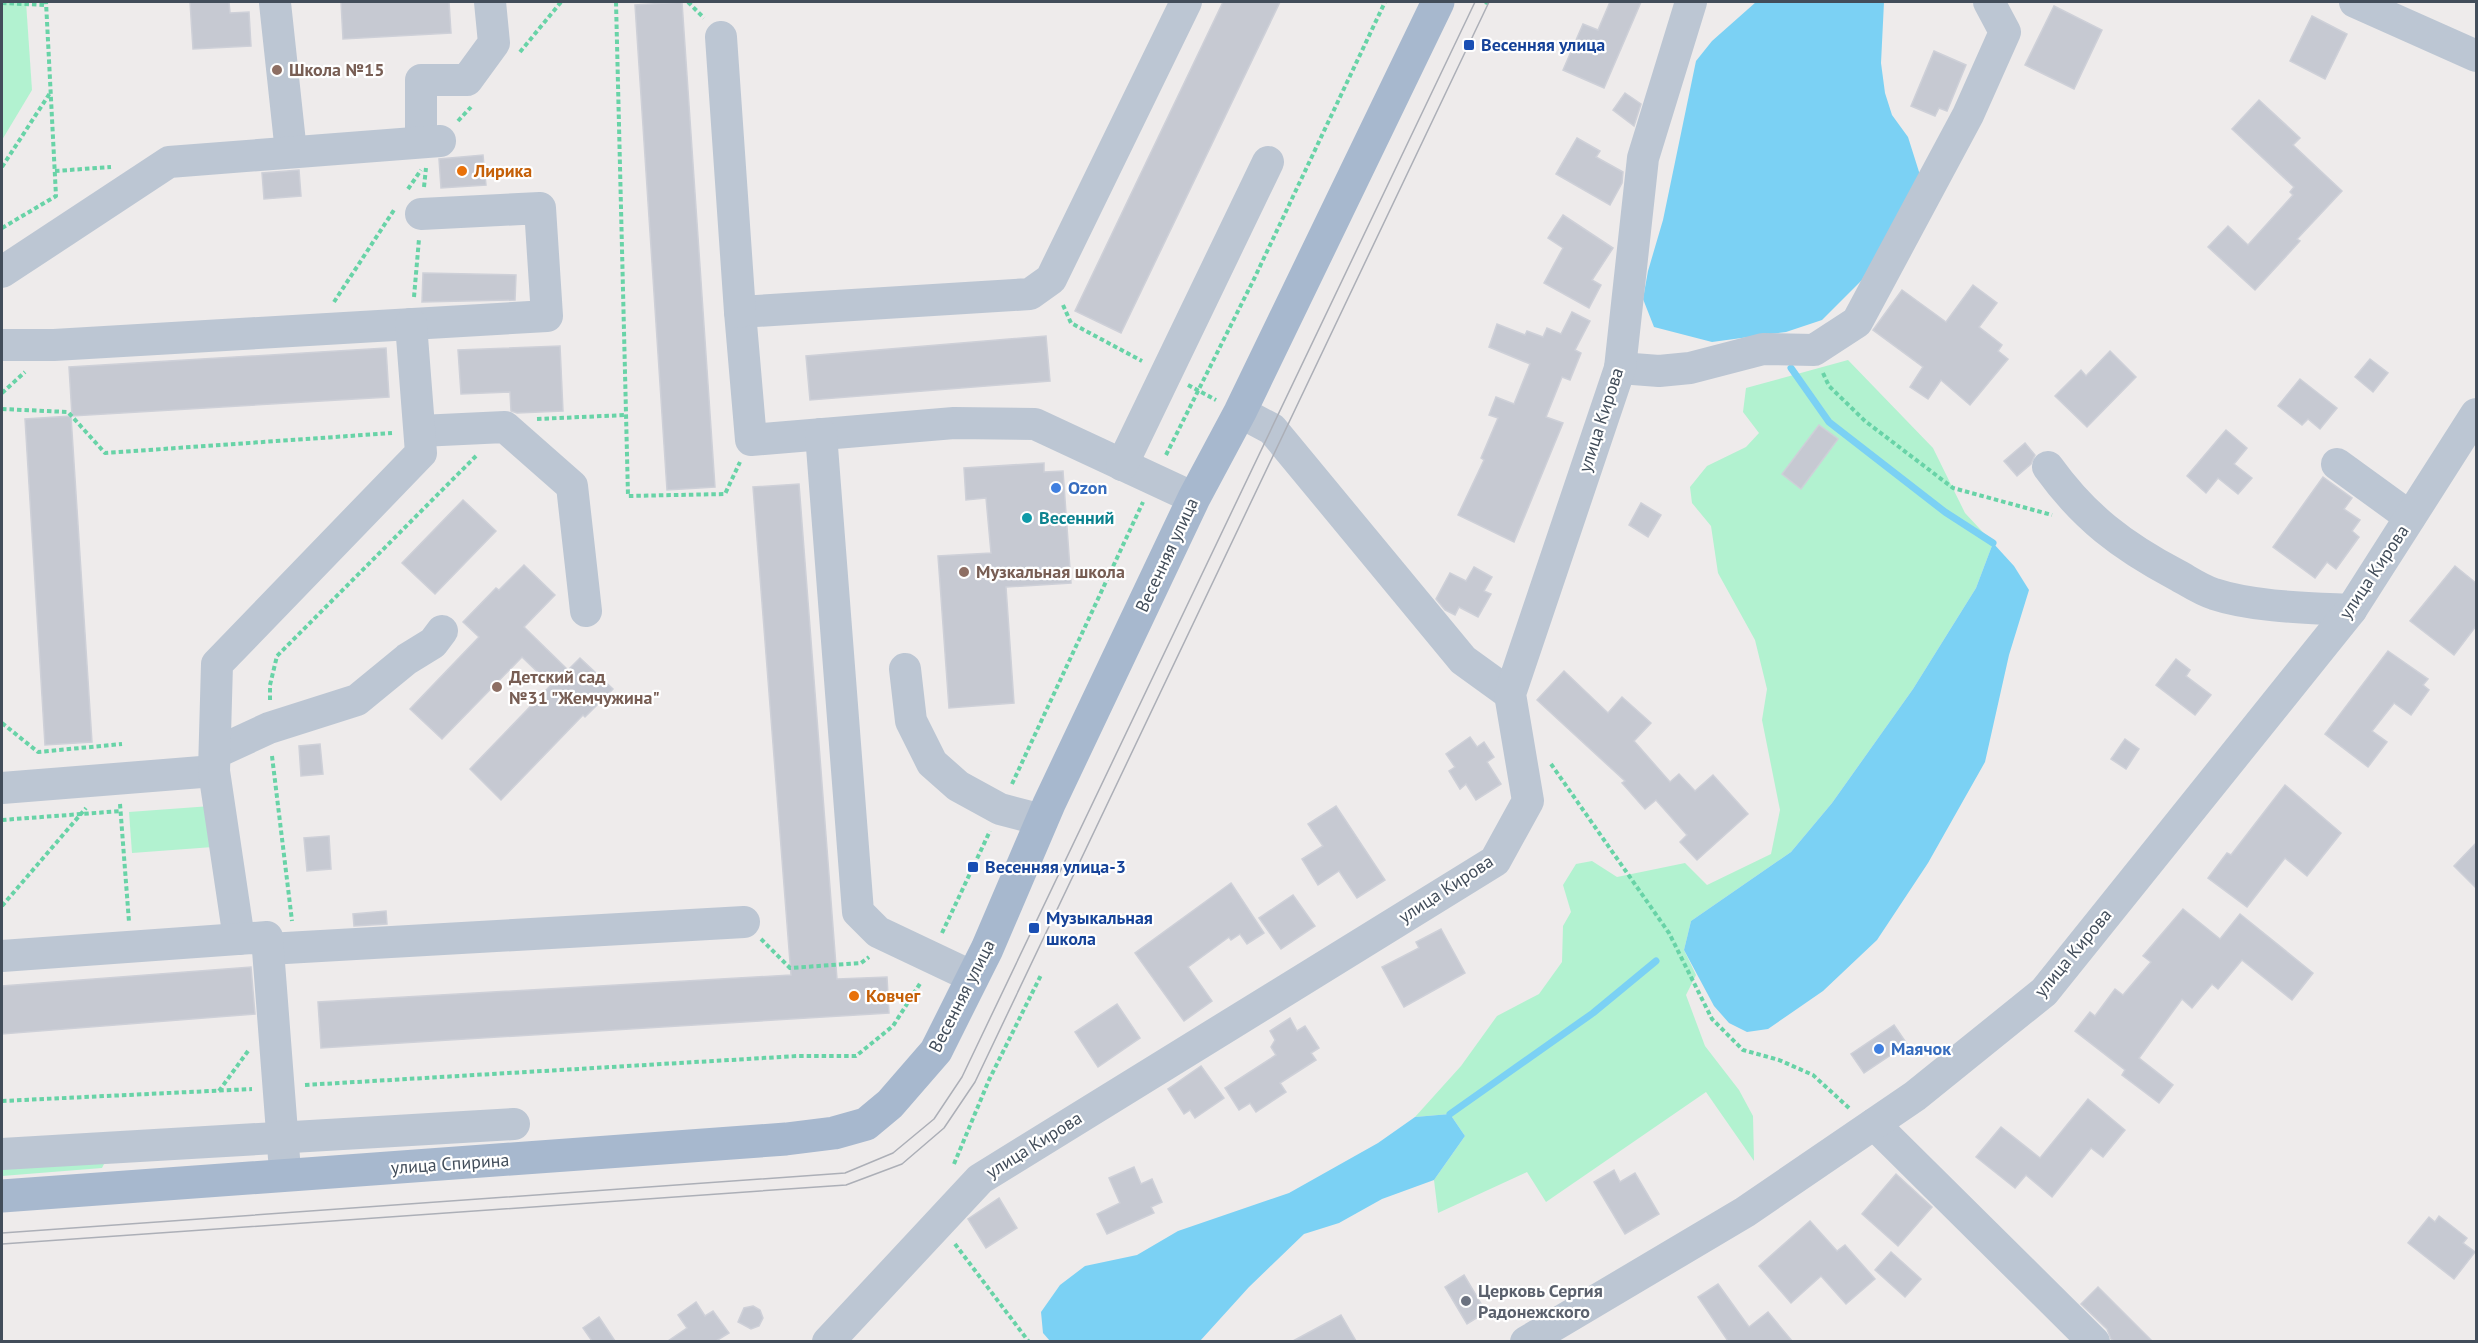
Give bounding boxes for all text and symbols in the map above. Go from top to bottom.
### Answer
place label: Весенняя улица [1481,33,1605,56]
marker: Весенняя улица [1462,38,1476,52]
place label: Школа №15 [289,58,384,81]
marker: Школа №15 [270,63,284,77]
place label: Лирика [473,159,532,182]
marker: Лирика [455,164,469,178]
street label: улица Кирова [1573,365,1628,475]
place label: Ozon [1068,476,1107,499]
marker: Ozon [1049,481,1063,495]
street label: Весенняя улица [1130,494,1203,616]
place label: Весенний [1039,506,1114,529]
marker: Весенний [1020,511,1034,525]
street label: улица Кирова [2334,520,2414,623]
place label: Музкальная школа [976,560,1125,583]
marker: Музкальная школа [957,565,971,579]
place label: Детский сад №31 "Жемчужина" [509,665,660,709]
marker: Детский сад №31 "Жемчужина" [490,680,504,694]
street label: улица Кирова [1394,849,1498,928]
place label: Весенняя улица-3 [985,855,1126,878]
marker: Весенняя улица-3 [966,860,980,874]
street label: улица Кирова [2029,904,2116,1002]
place label: Музыкальная школа [1046,906,1153,950]
marker: Музыкальная школа [1027,921,1041,935]
street label: Весенняя улица [923,936,1000,1056]
place label: Ковчег [866,984,921,1007]
marker: Ковчег [847,989,861,1003]
place label: Маячок [1891,1037,1951,1060]
marker: Маячок [1872,1042,1886,1056]
street label: улица Кирова [982,1106,1086,1183]
street label: улица Спирина [390,1148,510,1179]
place label: Церковь Сергия Радонежского [1478,1279,1603,1323]
marker: Церковь Сергия Радонежского [1459,1294,1473,1308]

